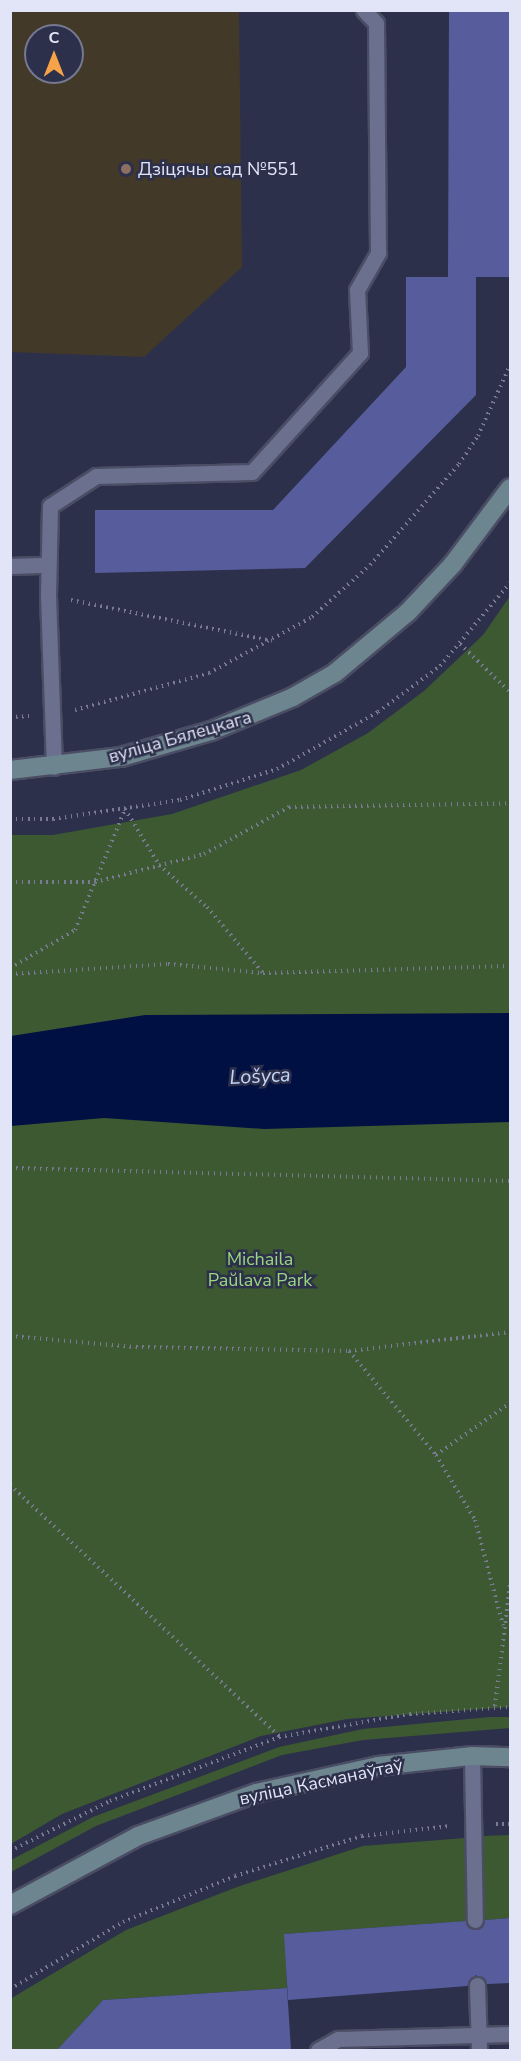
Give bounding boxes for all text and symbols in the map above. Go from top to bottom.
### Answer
north arrow [24,24,84,84]
text: С [49,27,59,49]
place label: Дзіцячы сад №551 [138,158,299,180]
marker: Дзіцячы сад №551 [119,162,133,176]
street label: вуліца Бялецкага [106,706,254,768]
water label: Lošyca [229,1062,291,1090]
park label: Michaila Paŭlava Park [208,1249,312,1292]
street label: вуліца Касманаўтаў [237,1754,405,1810]

